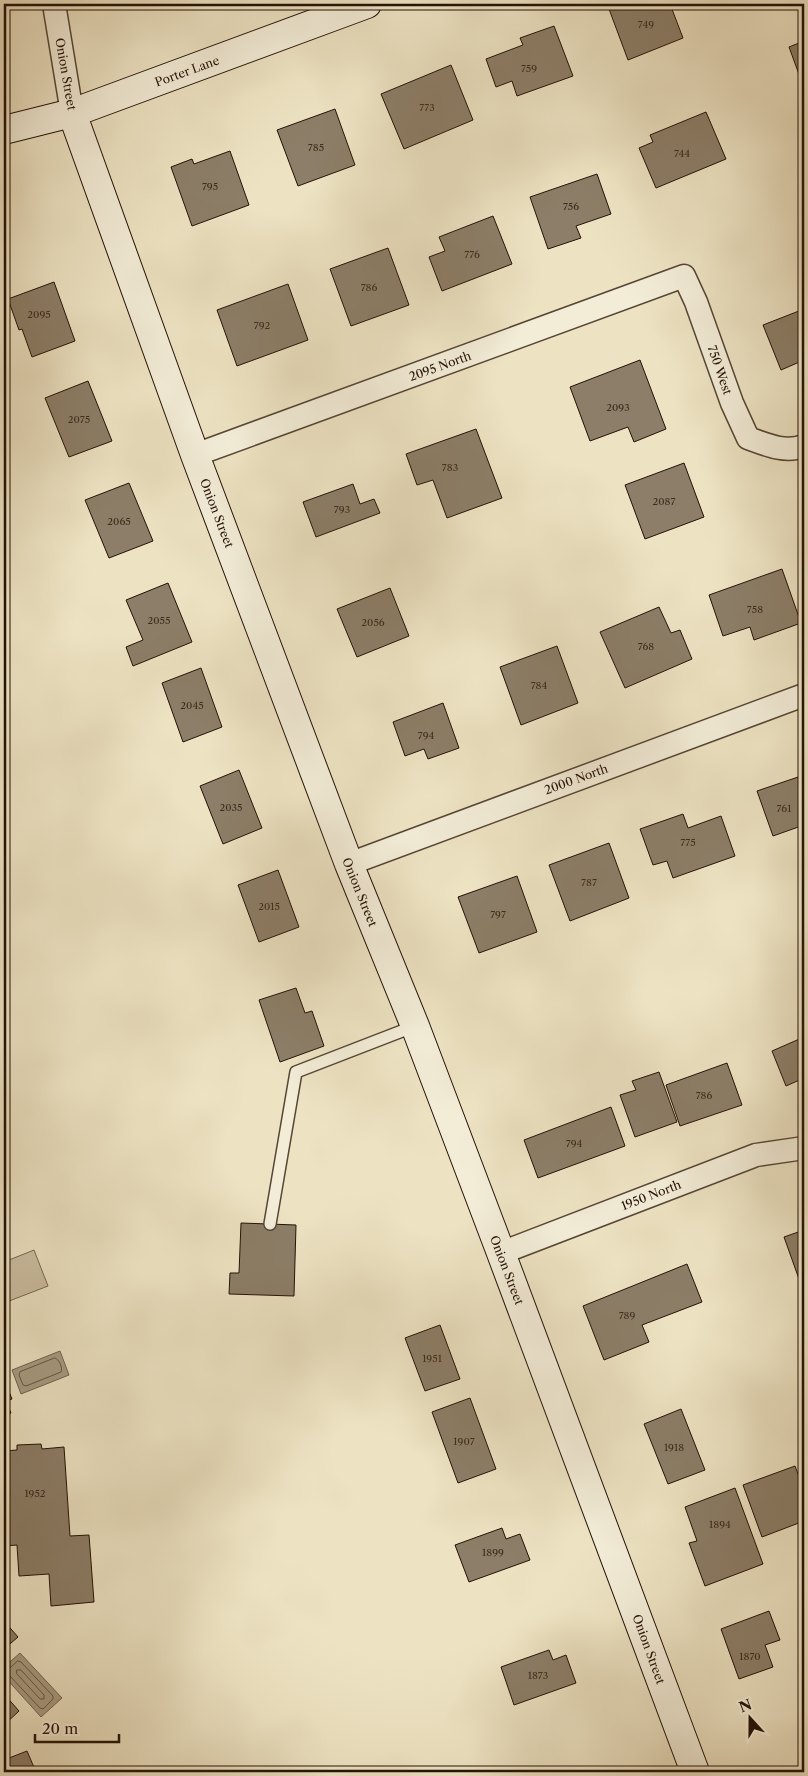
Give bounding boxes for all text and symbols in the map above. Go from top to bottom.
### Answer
house number: 749 [638,18,654,31]
street label: Onion Street [52,37,80,112]
street label: Porter Lane [153,52,222,90]
house number: 759 [521,62,537,75]
house number: 773 [419,101,435,114]
house number: 785 [308,141,324,154]
house number: 744 [674,147,690,160]
house number: 795 [202,180,218,193]
house number: 756 [563,200,579,213]
house number: 776 [464,248,480,261]
house number: 786 [361,281,377,294]
house number: 2095 [27,308,51,321]
house number: 792 [254,319,271,332]
street label: 750 West [705,343,736,397]
street label: 2095 North [407,348,474,384]
house number: 2093 [606,401,630,414]
house number: 2075 [68,413,90,426]
house number: 783 [442,461,458,474]
street label: Onion Street [197,476,237,551]
house number: 2087 [653,495,676,508]
house number: 793 [334,503,350,516]
house number: 2065 [107,515,131,528]
house number: 758 [747,603,763,616]
house number: 2055 [148,614,170,627]
house number: 2056 [361,616,385,629]
house number: 768 [638,640,654,653]
house number: 784 [531,679,548,692]
house number: 2045 [180,699,204,712]
house number: 794 [418,729,434,742]
street label: 2000 North [542,760,610,797]
house number: 2035 [219,801,243,814]
house number: 761 [777,802,792,815]
house number: 775 [680,836,696,849]
street label: Onion Street [339,855,381,929]
house number: 787 [581,876,597,889]
house number: 2015 [258,900,280,913]
house number: 797 [490,908,506,921]
house number: 786 [696,1089,712,1102]
house number: 794 [566,1137,582,1150]
street label: 1950 North [619,1177,684,1213]
street label: Onion Street [487,1233,527,1308]
house number: 789 [619,1309,635,1322]
house number: 1951 [422,1352,443,1365]
house number: 1907 [453,1435,475,1448]
house number: 1918 [664,1441,684,1454]
house number: 1952 [24,1487,46,1500]
house number: 1894 [709,1518,731,1531]
house number: 1899 [482,1546,504,1559]
street label: Onion Street [629,1612,669,1687]
house number: 1870 [739,1650,761,1663]
house number: 1873 [528,1669,548,1682]
north arrow [726,1694,776,1744]
text: N [736,1695,754,1716]
scale bar [35,1711,119,1743]
text: 20 m [42,1719,78,1738]

